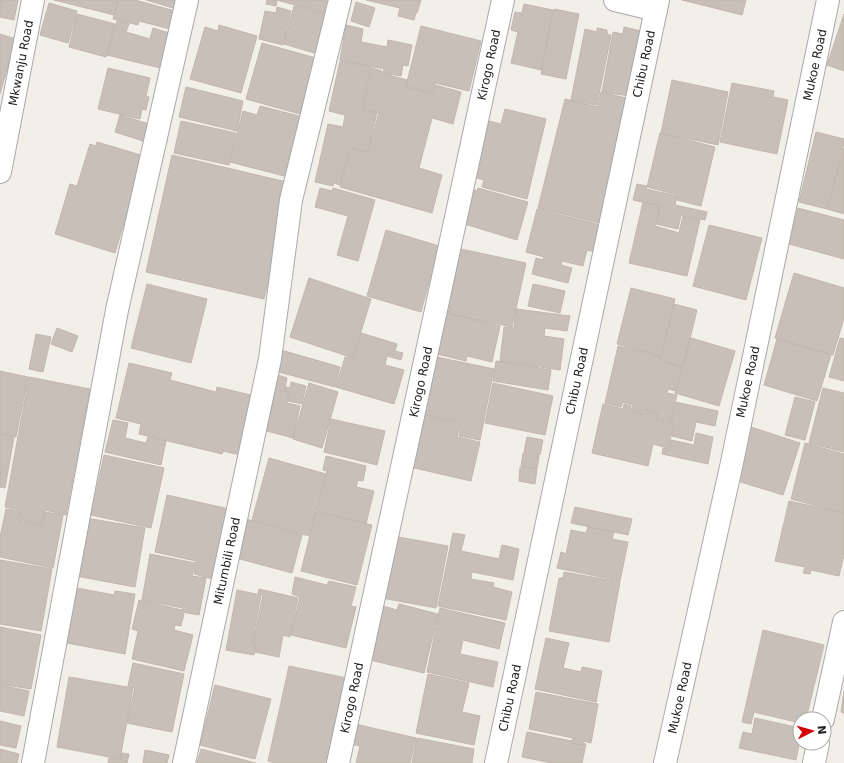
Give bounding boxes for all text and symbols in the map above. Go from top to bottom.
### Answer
street label: Mkwanju Road [6,19,36,107]
street label: Kirogo Road [475,28,503,102]
street label: Mukoe Road [801,28,829,102]
street label: Chibu Road [630,29,658,99]
street label: Kirogo Road [407,345,435,419]
street label: Mukoe Road [734,345,762,419]
street label: Chibu Road [563,346,591,416]
street label: Mitumbili Road [211,516,243,606]
street label: Kirogo Road [338,661,366,735]
street label: Mukoe Road [666,661,694,735]
street label: Chibu Road [496,663,524,733]
north arrow [792,711,832,751]
text: N [815,725,828,735]

